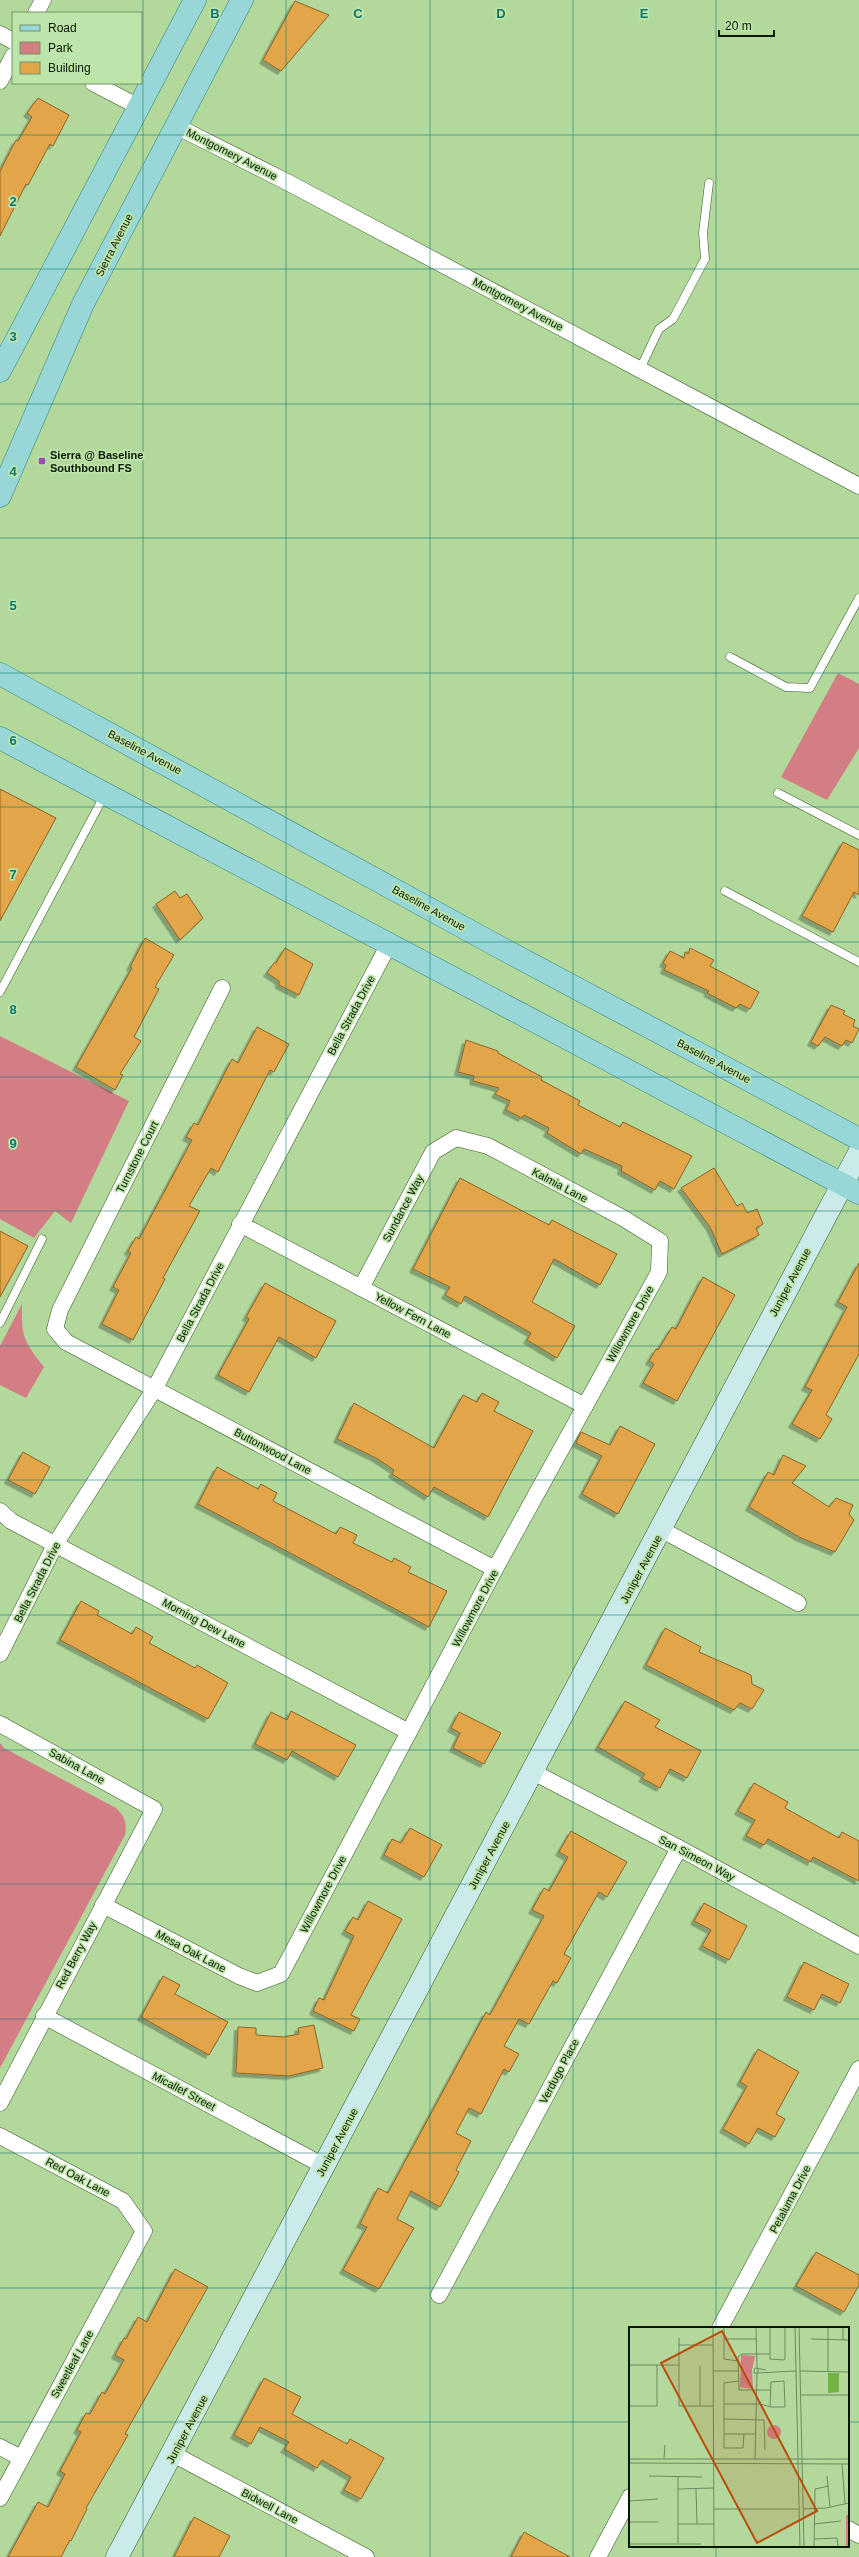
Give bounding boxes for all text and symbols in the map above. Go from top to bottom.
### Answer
text: B [210,6,220,21]
text: C [353,6,363,21]
text: D [496,6,506,21]
text: E [640,6,649,21]
legend [12,12,142,84]
scale bar [719,12,774,38]
text: 20 m [725,19,752,33]
text: Road [48,21,77,35]
text: Park [48,41,74,55]
text: Building [48,61,91,75]
street label: Montgomery Avenue [184,126,280,182]
text: 2 [9,194,17,209]
street label: Sierra Avenue [93,212,135,278]
street label: Montgomery Avenue [471,275,565,333]
text: 3 [9,329,17,344]
place label: Sierra @ Baseline Southbound FS [50,449,143,474]
marker: Sierra @ Baseline Southbound FS [37,456,47,466]
text: 4 [9,464,17,479]
text: 5 [9,598,17,613]
street label: Baseline Avenue [106,728,184,776]
text: 6 [9,733,17,748]
text: 7 [9,867,17,882]
street label: Baseline Avenue [390,883,468,933]
street label: Bella Strada Drive [325,973,377,1057]
text: 8 [9,1002,17,1017]
street label: Baseline Avenue [675,1037,753,1085]
street label: Turnstone Court [114,1119,160,1195]
text: 9 [9,1136,17,1151]
street label: Kalmia Lane [530,1165,590,1205]
street label: Sundance Way [380,1172,426,1244]
street label: Juniper Avenue [767,1246,813,1318]
street label: Bella Strada Drive [174,1260,226,1344]
street label: Willowmore Drive [604,1284,656,1364]
street label: Yellow Fern Lane [373,1290,453,1340]
street label: Buttonwood Lane [232,1426,314,1476]
street label: Juniper Avenue [618,1533,664,1605]
street label: Bella Strada Drive [12,1540,62,1624]
street label: Willowmore Drive [450,1567,500,1649]
street label: Morning Dew Lane [160,1596,248,1650]
street label: Sabina Lane [47,1746,107,1786]
street label: Juniper Avenue [466,1819,512,1891]
street label: San Simeon Way [657,1833,738,1883]
street label: Willowmore Drive [298,1853,348,1935]
street label: Red Berry Way [53,1919,99,1991]
street label: Mesa Oak Lane [154,1927,228,1975]
street label: Verdugo Place [537,2037,581,2105]
street label: Micallef Street [150,2069,218,2113]
street label: Juniper Avenue [314,2106,360,2178]
street label: Red Oak Lane [44,2155,112,2199]
street label: Petaluma Drive [767,2163,813,2235]
inset map [629,2327,849,2547]
street label: Sweetleaf Lane [48,2328,96,2400]
street label: Juniper Avenue [164,2393,210,2465]
street label: Bidwell Lane [240,2486,300,2526]

